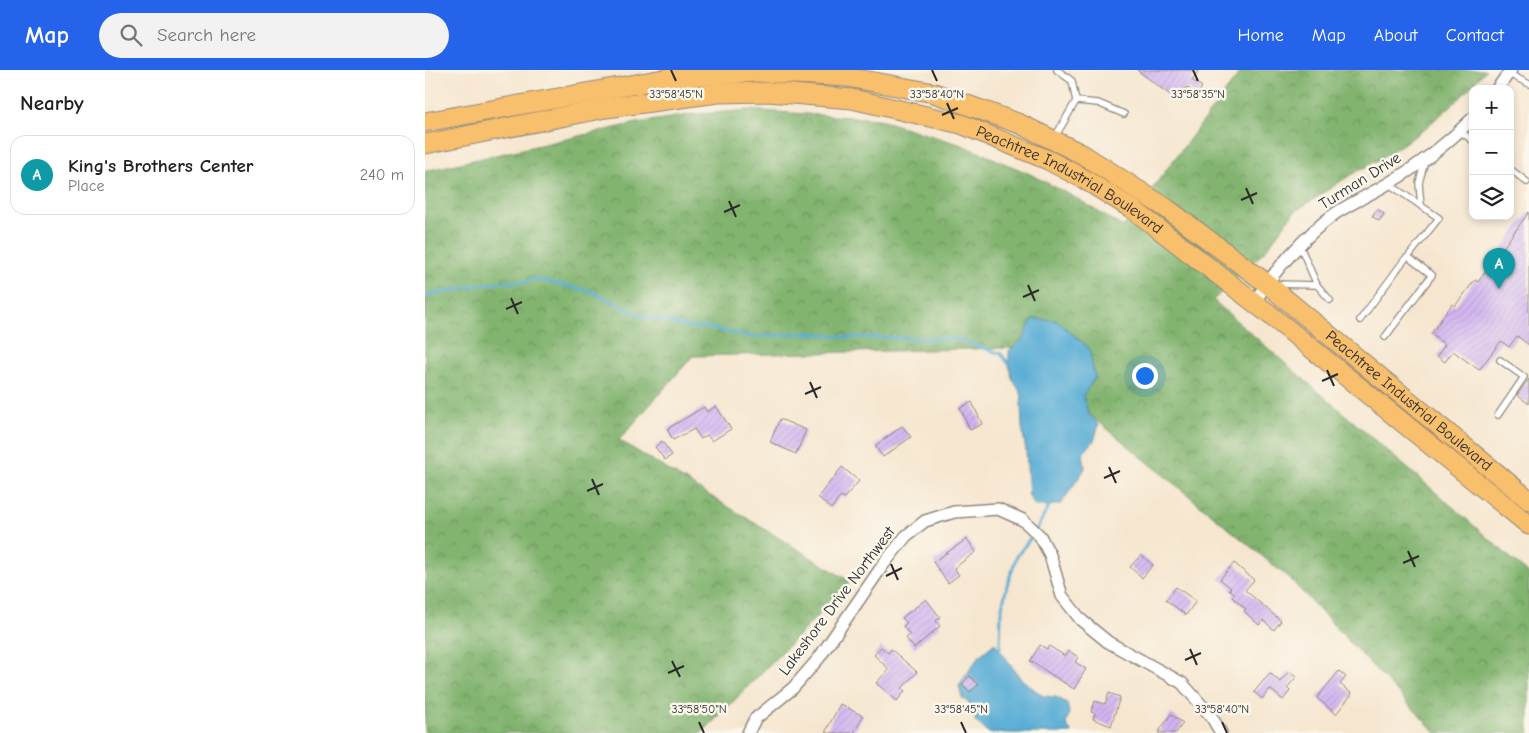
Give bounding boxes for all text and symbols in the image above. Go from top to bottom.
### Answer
search box [99,13,449,58]
text: Map [25,21,69,49]
icon: search [117,21,145,49]
text: Search here [157,24,256,46]
text: Home [1237,25,1284,46]
text: Map [1312,25,1346,46]
text: About [1374,25,1418,46]
text: Contact [1446,25,1504,46]
map controls [1469,85,1514,220]
button: + [1469,85,1514,130]
text: 33°58'45"N [649,87,703,101]
text: 33°58'40"N [910,87,964,101]
text: 33°58'35"N [1171,87,1225,101]
text: Nearby [20,91,84,115]
street label: Peachtree Industrial Boulevard [973,122,1166,238]
button: − [1469,130,1514,175]
street label: Turman Drive [1316,149,1404,213]
text: King's Brothers Center [68,155,253,177]
text: A [33,166,41,184]
text: 240 m [360,166,404,184]
button: layers [1469,175,1514,220]
text: Place [68,177,104,195]
pin: A [1483,248,1515,289]
street label: Peachtree Industrial Boulevard [1322,327,1496,475]
your location [1132,363,1158,389]
street label: Lakeshore Drive Northwest [775,523,899,679]
text: 33°58'50"N [671,702,727,716]
text: 33°58'45"N [934,702,988,716]
text: 33°58'40"N [1195,702,1249,716]

